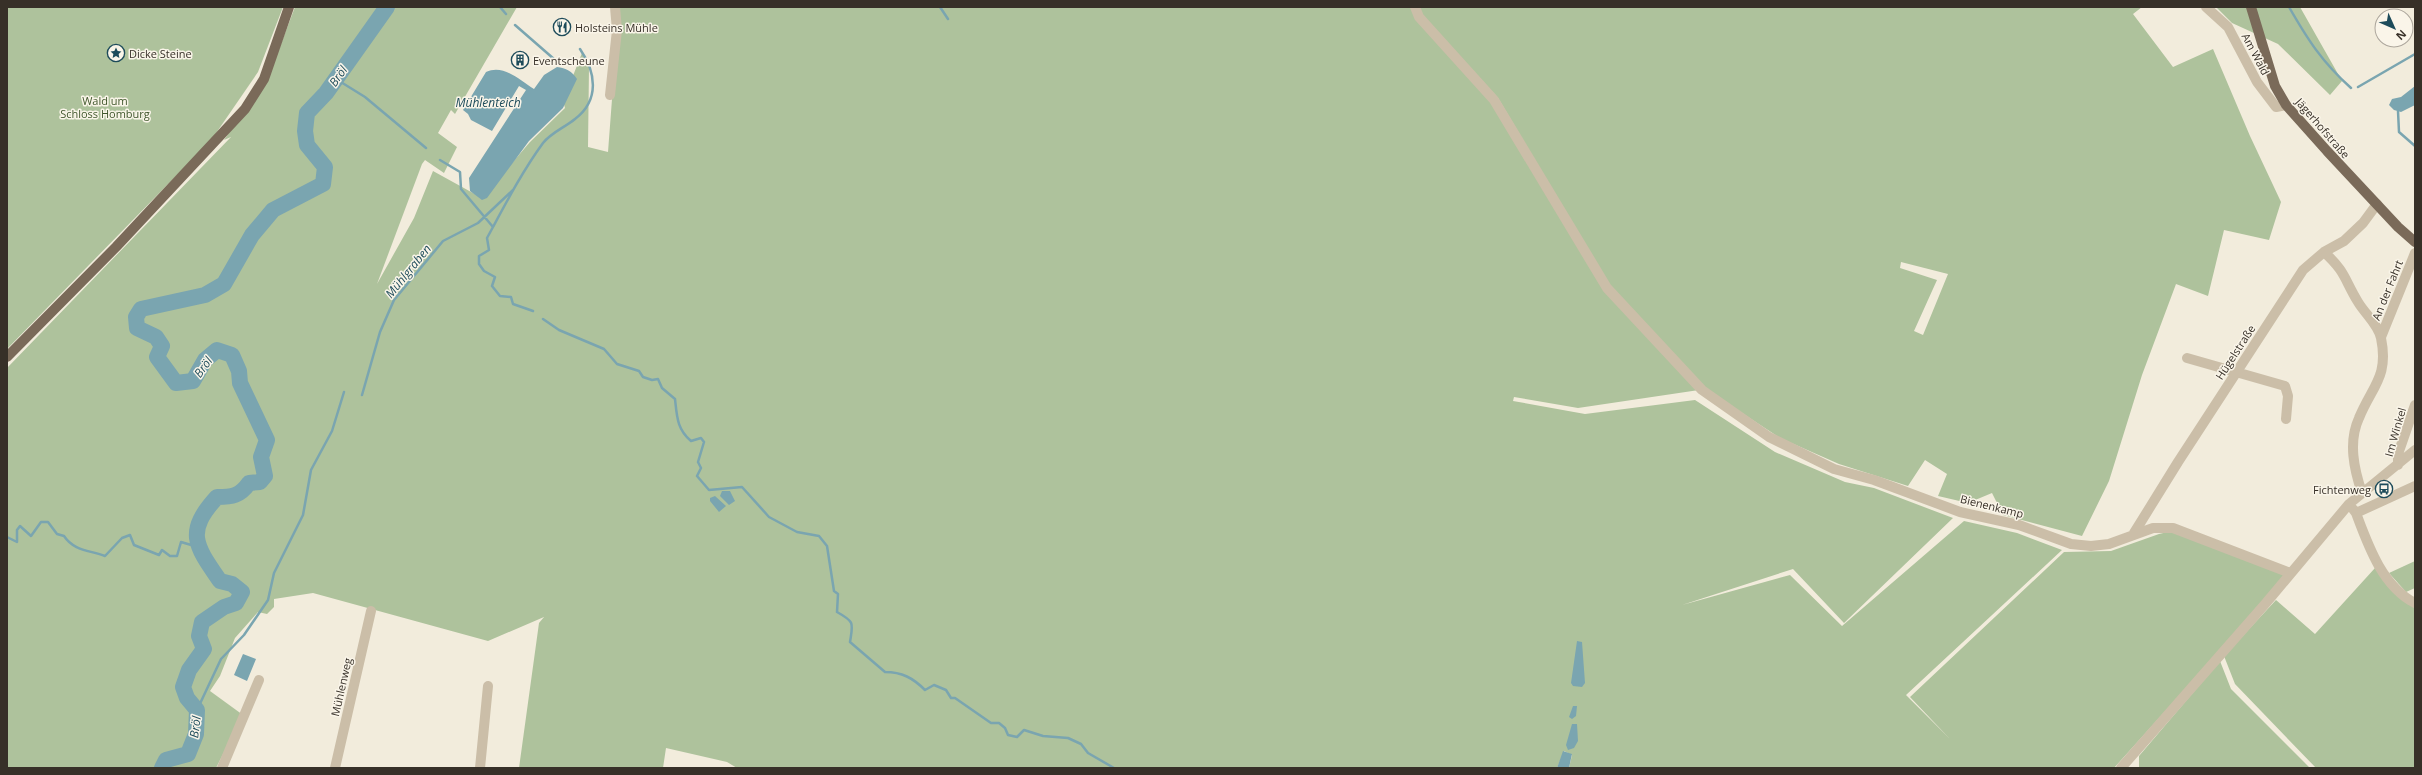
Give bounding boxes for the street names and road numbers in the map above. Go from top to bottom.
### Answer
street label: Am Wald [2239,30,2273,78]
street label: Jägerhofstraße [2292,94,2353,161]
street label: An der Fahrt [2368,258,2406,322]
street label: Hügelstraße [2212,322,2258,382]
street label: Im Winkel [2381,406,2409,458]
street label: Bienenkamp [1959,491,2025,521]
street label: Mühlenweg [327,656,355,718]

